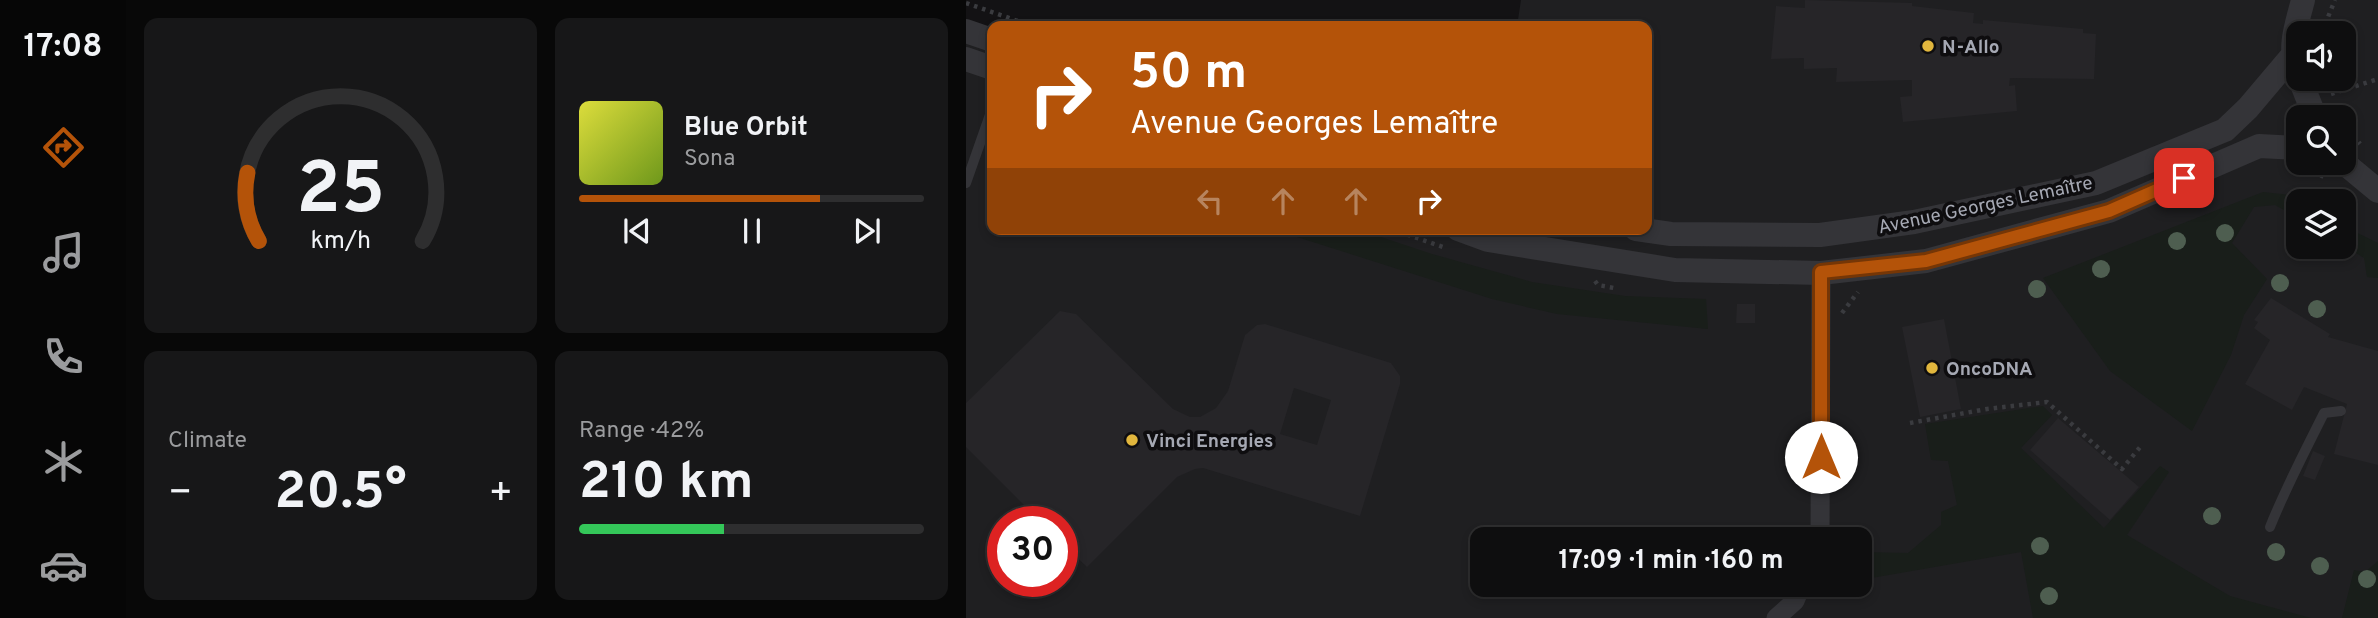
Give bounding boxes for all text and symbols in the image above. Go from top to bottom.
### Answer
map controls [2286,21,2356,259]
button: sound [2286,21,2356,91]
text: 17:08 [24,28,102,68]
place label: N-Allo [1942,36,2000,60]
marker: N-Allo [1920,38,1936,54]
text: 50 m [1130,44,1247,106]
icon: right [1015,49,1106,140]
text: Avenue Georges Lemaître [1130,105,1498,145]
button: search [2286,105,2356,175]
text: Blue Orbit [684,112,808,145]
icon: directions [39,123,88,172]
text: Sona [684,145,735,174]
text: 25 [296,148,385,240]
pin [2154,148,2214,208]
icon: arrive [2165,159,2203,197]
street label: Avenue Georges Lemaître [1876,171,2095,240]
icon: left [1191,182,1229,220]
icon: ahead [1264,182,1302,220]
icon: ahead [1337,182,1375,220]
icon: right [1410,182,1448,220]
button: layers [2286,189,2356,259]
icon: previous [618,212,656,250]
icon: pause [733,212,771,250]
icon: next [848,212,886,250]
text: km/h [310,226,371,258]
icon: music [39,228,88,277]
icon: phone [39,332,88,381]
place label: OncoDNA [1946,358,2033,382]
marker: OncoDNA [1924,360,1940,376]
text: Range · 42% [579,417,704,446]
position arrow [1784,420,1858,494]
text: Climate [168,427,247,456]
place label: Vinci Energies [1146,430,1273,454]
marker: Vinci Energies [1124,432,1140,448]
icon: climate [39,437,88,486]
text: 210 km [579,451,754,517]
text: 20.5° [274,461,407,527]
text: − [168,470,193,519]
text: + [488,470,513,519]
speed limit sign: 30 [987,506,1078,597]
icon: car [39,541,88,590]
text: 17:09 · 1 min · 160 m [1559,545,1783,578]

